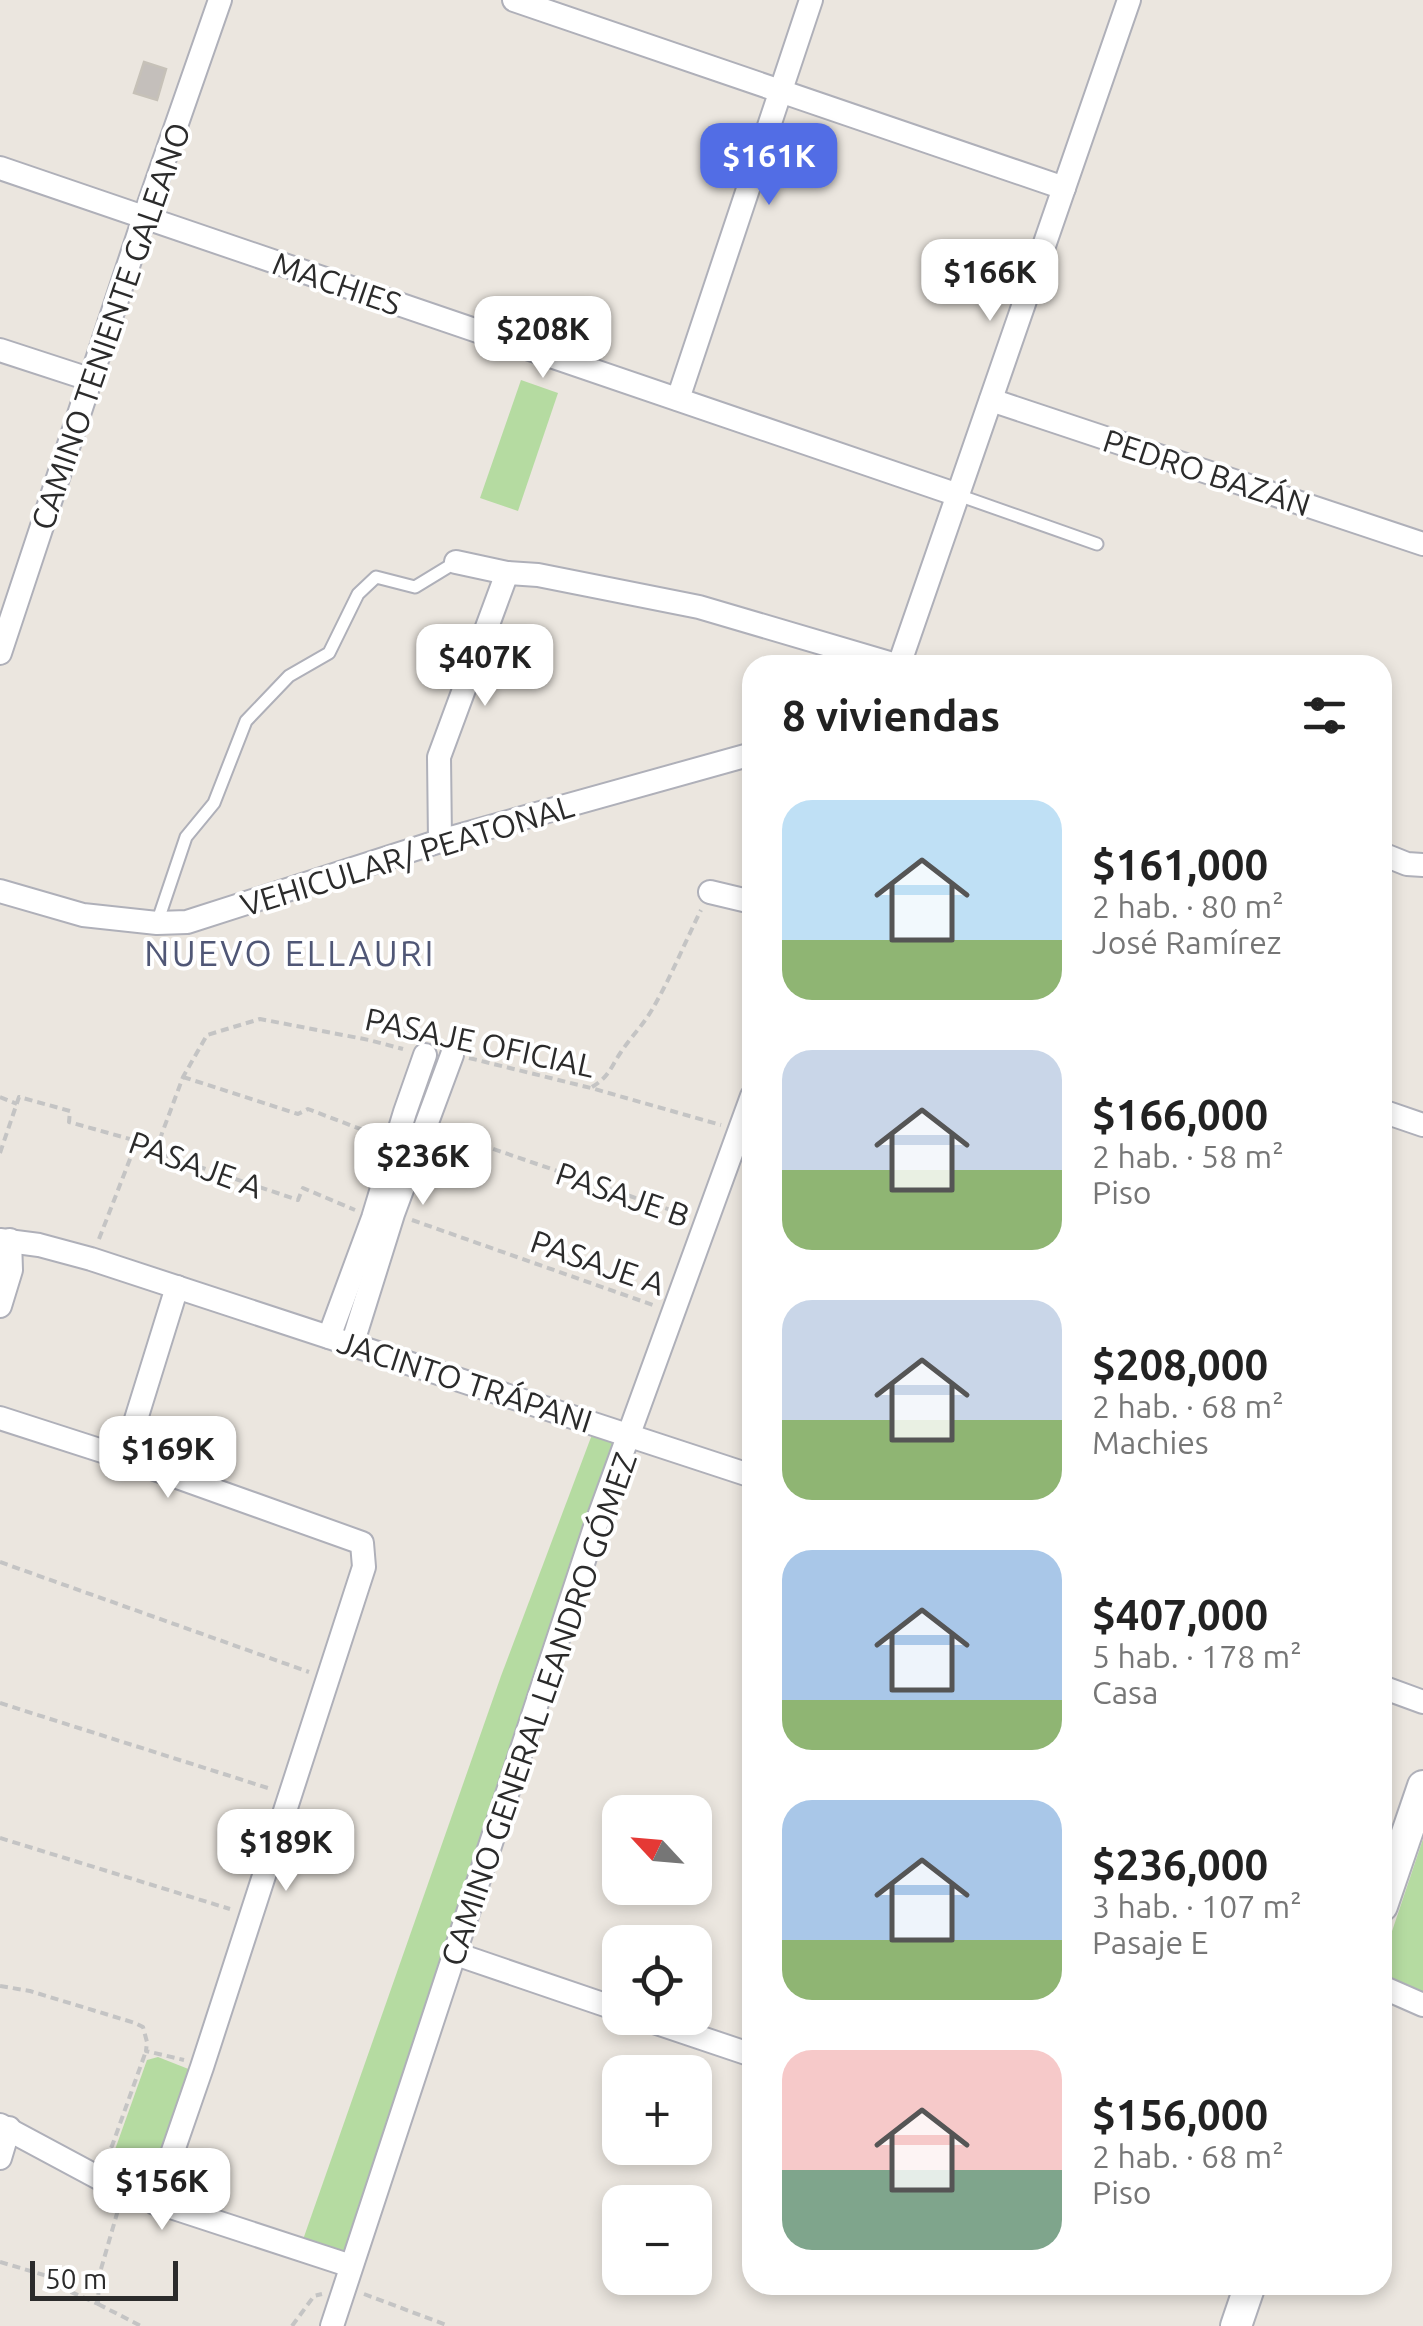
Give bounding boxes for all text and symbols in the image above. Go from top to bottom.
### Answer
street label: CAMINO TENIENTE GALEANO [23,118,197,534]
pin: $161K [699,123,839,208]
text: $161K [722,137,816,173]
pin: $166K [920,239,1060,324]
street label: MACHIES [268,244,406,322]
text: $166K [943,253,1037,289]
pin: $208K [473,296,613,381]
text: $208K [496,310,590,346]
street label: PEDRO BAZÁN [1099,422,1315,522]
pin: $407K [415,624,555,709]
text: $407K [438,638,532,674]
icon: filters [1297,688,1352,743]
text: 8 viviendas [782,692,1000,739]
street label: VEHICULAR/ PEATONAL [236,787,578,923]
icon: home [862,840,982,960]
text: $161,000 [1092,841,1268,888]
text: 2 hab. · 80 m² [1092,888,1284,924]
text: José Ramírez [1092,924,1282,960]
district label: NUEVO ELLAURI [144,933,436,973]
street label: PASAJE OFICIAL [362,1000,598,1084]
icon: home [862,1090,982,1210]
text: $166,000 [1092,1091,1268,1138]
street label: PASAJE A [124,1123,268,1205]
pin: $236K [353,1123,493,1208]
text: $236K [376,1137,470,1173]
text: 2 hab. · 58 m² [1092,1138,1284,1174]
street label: PASAJE B [551,1154,695,1234]
text: Piso [1092,1174,1152,1210]
street label: PASAJE A [526,1222,670,1302]
street label: JACINTO TRÁPANI [333,1323,597,1439]
icon: home [862,1340,982,1460]
text: $208,000 [1092,1341,1268,1388]
text: 2 hab. · 68 m² [1092,1388,1284,1424]
pin: $169K [98,1416,238,1501]
text: Machies [1092,1424,1209,1460]
text: $169K [121,1430,215,1466]
street label: CAMINO GENERAL LEANDRO GÓMEZ [433,1448,643,1970]
icon: home [862,1590,982,1710]
text: $407,000 [1092,1591,1268,1638]
text: 5 hab. · 178 m² [1092,1638,1302,1674]
text: Casa [1092,1674,1158,1710]
north arrow [602,1795,712,1905]
map controls [602,1795,712,2295]
pin: $189K [216,1809,356,1894]
text: $189K [239,1823,333,1859]
icon: home [862,1840,982,1960]
text: $236,000 [1092,1841,1268,1888]
text: 3 hab. · 107 m² [1092,1888,1302,1924]
text: Pasaje E [1092,1924,1208,1960]
button: locate [602,1925,712,2035]
button: + [602,2055,712,2165]
icon: home [862,2090,982,2210]
text: $156,000 [1092,2091,1268,2138]
text: 2 hab. · 68 m² [1092,2138,1284,2174]
pin: $156K [92,2148,232,2233]
text: $156K [115,2162,209,2198]
text: Piso [1092,2174,1152,2210]
button: − [602,2185,712,2295]
scale bar [30,2256,178,2300]
text: 50 m [45,2263,107,2294]

